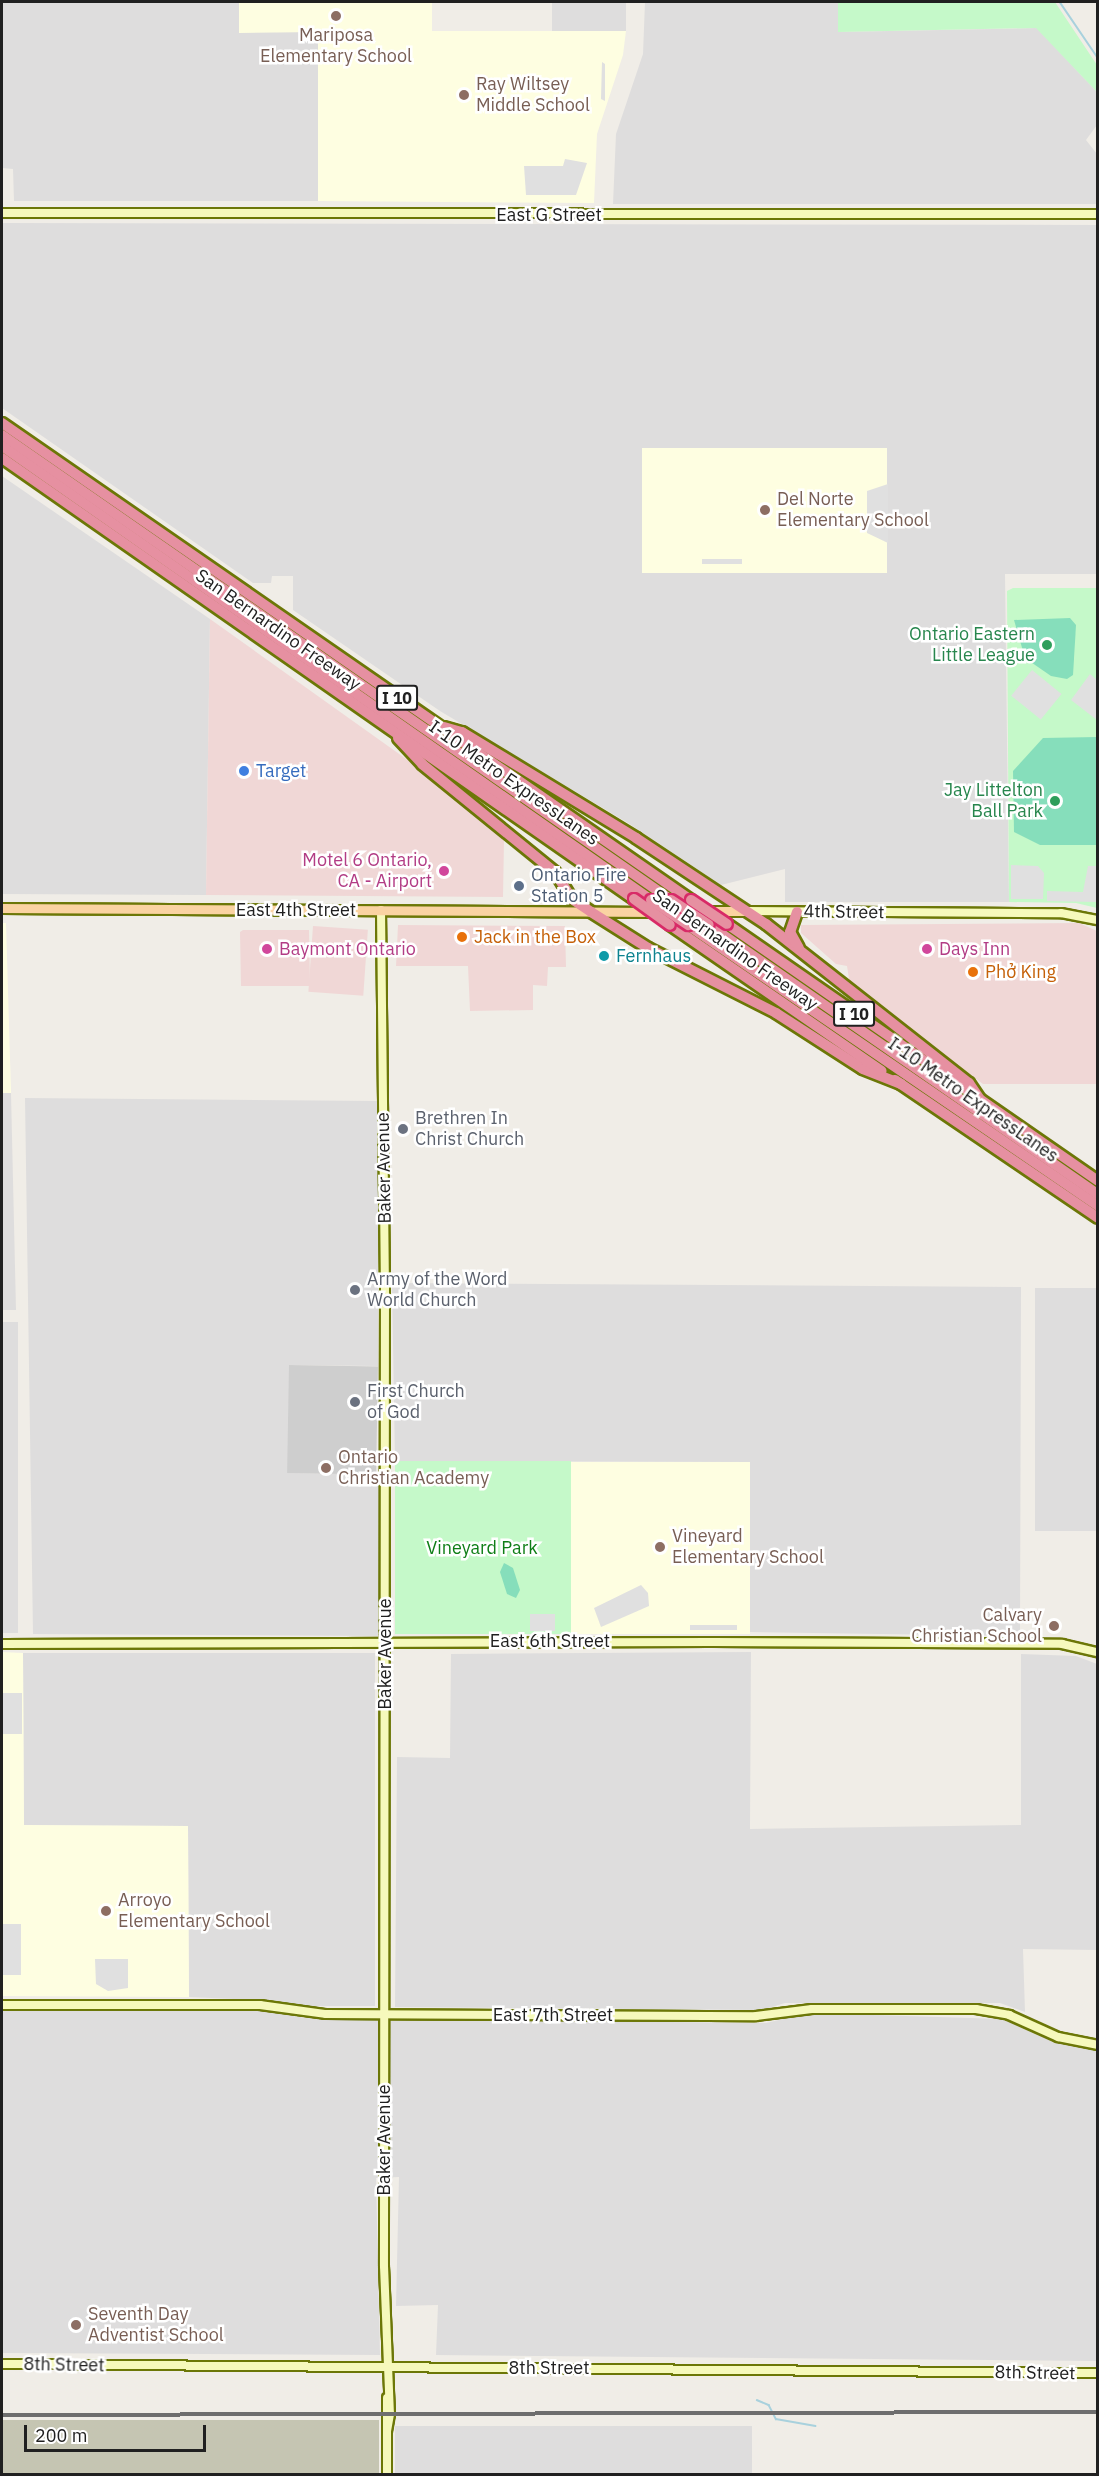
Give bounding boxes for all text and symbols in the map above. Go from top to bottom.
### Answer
marker: Mariposa Elementary School [329,9,343,23]
place label: Mariposa Elementary School [260,25,412,68]
place label: Ray Wiltsey Middle School [476,74,590,116]
marker: Ray Wiltsey Middle School [457,88,471,102]
street label: East G Street [496,204,602,226]
place label: Del Norte Elementary School [777,489,929,532]
marker: Del Norte Elementary School [758,503,772,517]
street label: San Bernardino Freeway [191,565,365,695]
place label: Ontario Eastern Little League [909,624,1035,666]
marker: Ontario Eastern Little League [1040,638,1054,652]
road number: I 10 [376,685,418,711]
street label: I-10 Metro ExpressLanes [425,716,603,850]
place label: Target [256,760,306,782]
marker: Target [237,764,251,778]
place label: Jay Littelton Ball Park [944,780,1043,822]
marker: Jay Littelton Ball Park [1048,794,1062,808]
place label: Motel 6 Ontario, CA - Airport [302,850,432,892]
marker: Motel 6 Ontario, CA - Airport [437,864,451,878]
place label: Ontario Fire Station 5 [531,865,626,908]
marker: Ontario Fire Station 5 [512,879,526,893]
street label: San Bernardino Freeway [648,885,822,1015]
street label: East 4th Street [236,899,356,921]
street label: 4th Street [803,900,885,924]
place label: Jack in the Box [474,926,596,948]
marker: Jack in the Box [455,930,469,944]
place label: Baymont Ontario [279,938,416,960]
place label: Days Inn [939,938,1010,960]
marker: Baymont Ontario [260,942,274,956]
marker: Days Inn [920,942,934,956]
place label: Fernhaus [616,945,691,967]
marker: Fernhaus [597,949,611,963]
place label: Phở King [985,961,1056,983]
marker: Phở King [966,965,980,979]
road number: I 10 [833,1001,875,1027]
street label: I-10 Metro ExpressLanes [884,1033,1062,1167]
place label: Brethren In Christ Church [415,1108,524,1150]
street label: Baker Avenue [372,1112,396,1224]
marker: Brethren In Christ Church [396,1122,410,1136]
place label: Army of the Word World Church [367,1269,507,1312]
marker: Army of the Word World Church [348,1283,362,1297]
place label: First Church of God [367,1381,465,1424]
marker: First Church of God [348,1395,362,1409]
place label: Ontario Christian Academy [338,1447,489,1490]
marker: Ontario Christian Academy [319,1461,333,1475]
place label: Vineyard Elementary School [672,1526,824,1568]
park label: Vineyard Park [426,1537,538,1559]
marker: Vineyard Elementary School [653,1540,667,1554]
street label: Baker Avenue [374,1598,396,1710]
place label: Calvary Christian School [911,1605,1042,1648]
marker: Calvary Christian School [1047,1619,1061,1633]
street label: East 6th Street [490,1630,610,1652]
place label: Arroyo Elementary School [118,1890,270,1932]
marker: Arroyo Elementary School [99,1904,113,1918]
street label: East 7th Street [493,2004,613,2026]
street label: Baker Avenue [373,2084,395,2196]
place label: Seventh Day Adventist School [88,2304,224,2346]
marker: Seventh Day Adventist School [69,2318,83,2332]
street label: 8th Street [23,2353,105,2377]
street label: 8th Street [509,2357,589,2379]
street label: 8th Street [994,2361,1076,2385]
scale bar [27,2413,208,2451]
text: 200 m [35,2424,87,2447]

